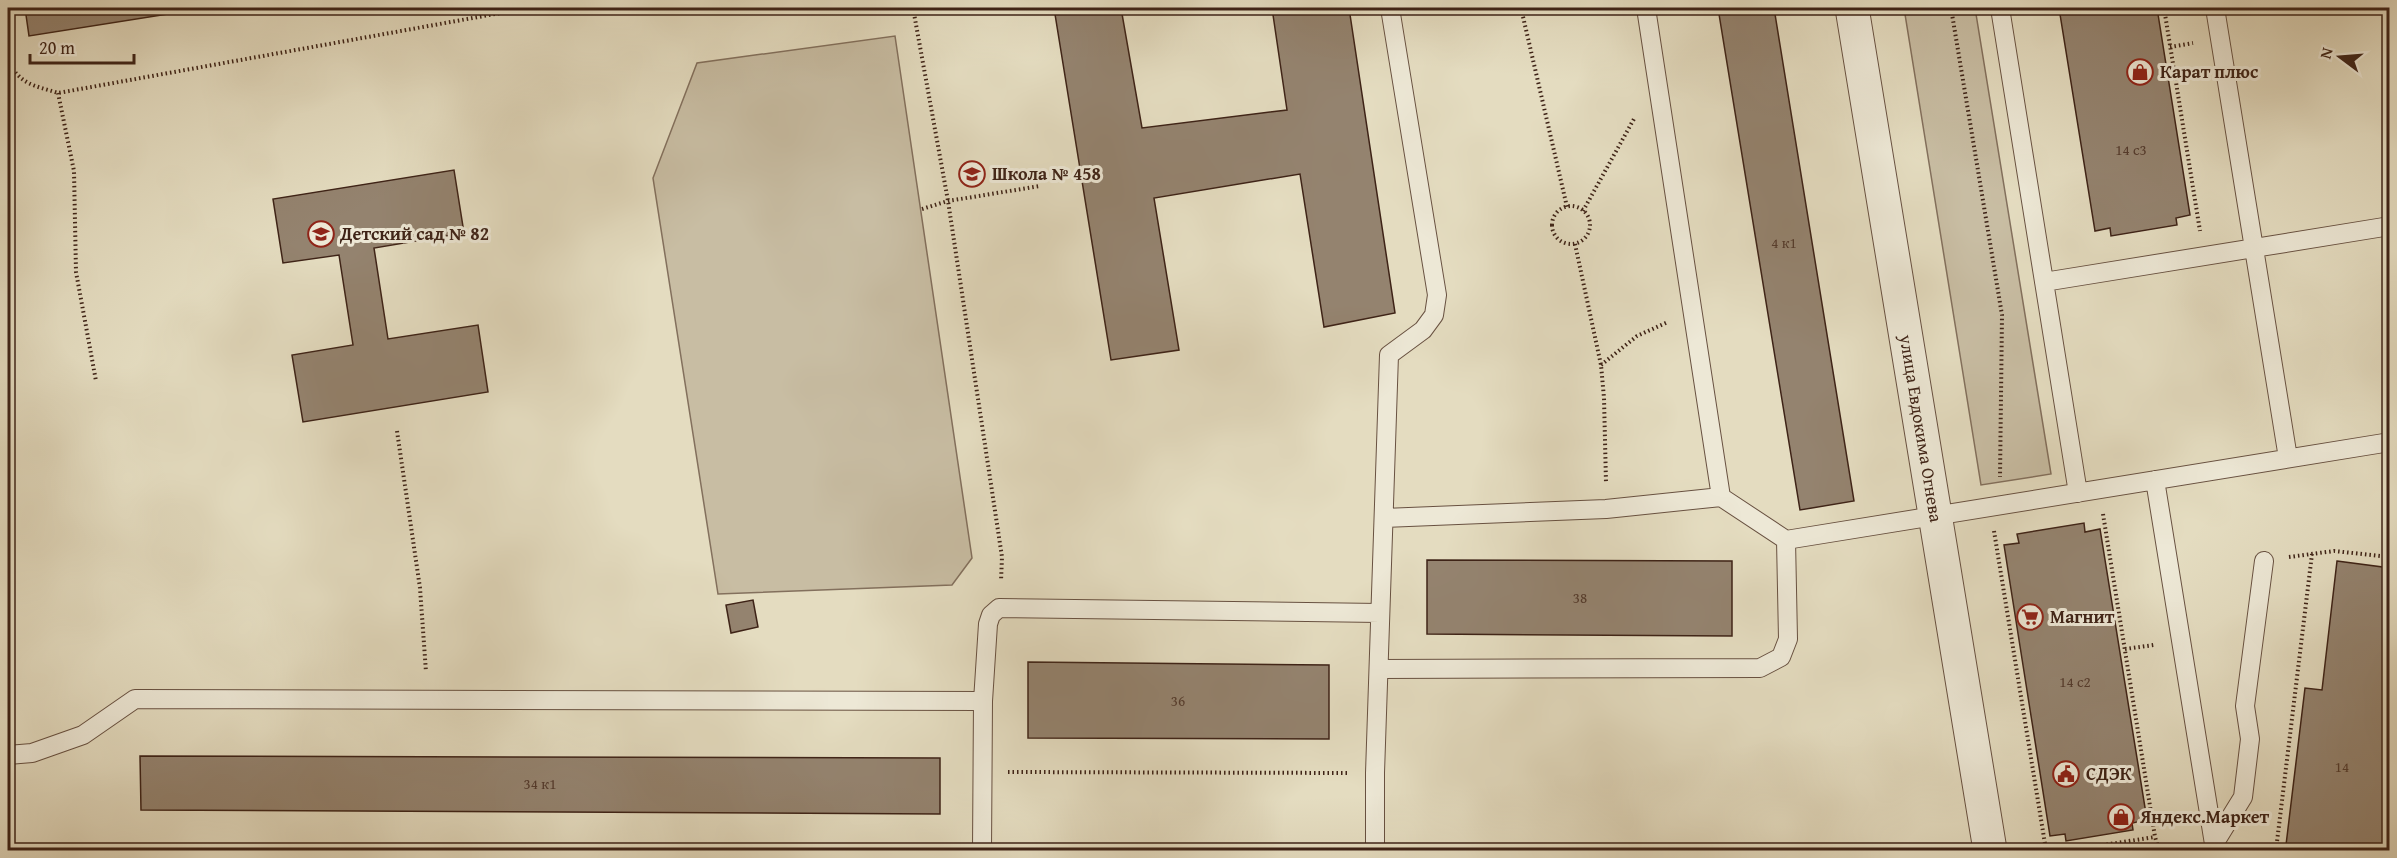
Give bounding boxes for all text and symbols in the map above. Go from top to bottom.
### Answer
scale bar [30,27,134,65]
north arrow [2310,27,2370,87]
text: 20 m [39,34,75,61]
text: N [2313,44,2339,61]
shop icon: Карат плюс [2125,57,2155,87]
place label: Карат плюс [2160,58,2258,85]
house number: 14 с3 [2115,139,2147,160]
school or university icon: Школа № 458 [957,159,987,189]
place label: Школа № 458 [992,160,1101,187]
school or university icon: Детский сад № 82 [306,219,336,249]
place label: Детский сад № 82 [339,220,489,247]
house number: 4 к1 [1771,232,1797,253]
street label: улица Евдокима Огнева [1893,331,1950,525]
house number: 38 [1573,587,1587,608]
supermarket icon: Магнит [2015,602,2045,632]
place label: Магнит [2050,603,2115,630]
house number: 14 с2 [2059,671,2091,692]
house number: 36 [1171,690,1185,711]
house number: 14 [2335,756,2349,777]
public building icon: СДЭК [2051,759,2081,789]
place label: СДЭК [2086,760,2132,787]
house number: 34 к1 [524,773,556,794]
shop icon: Яндекс.Маркет [2106,802,2136,832]
place label: Яндекс.Маркет [2139,803,2270,830]

